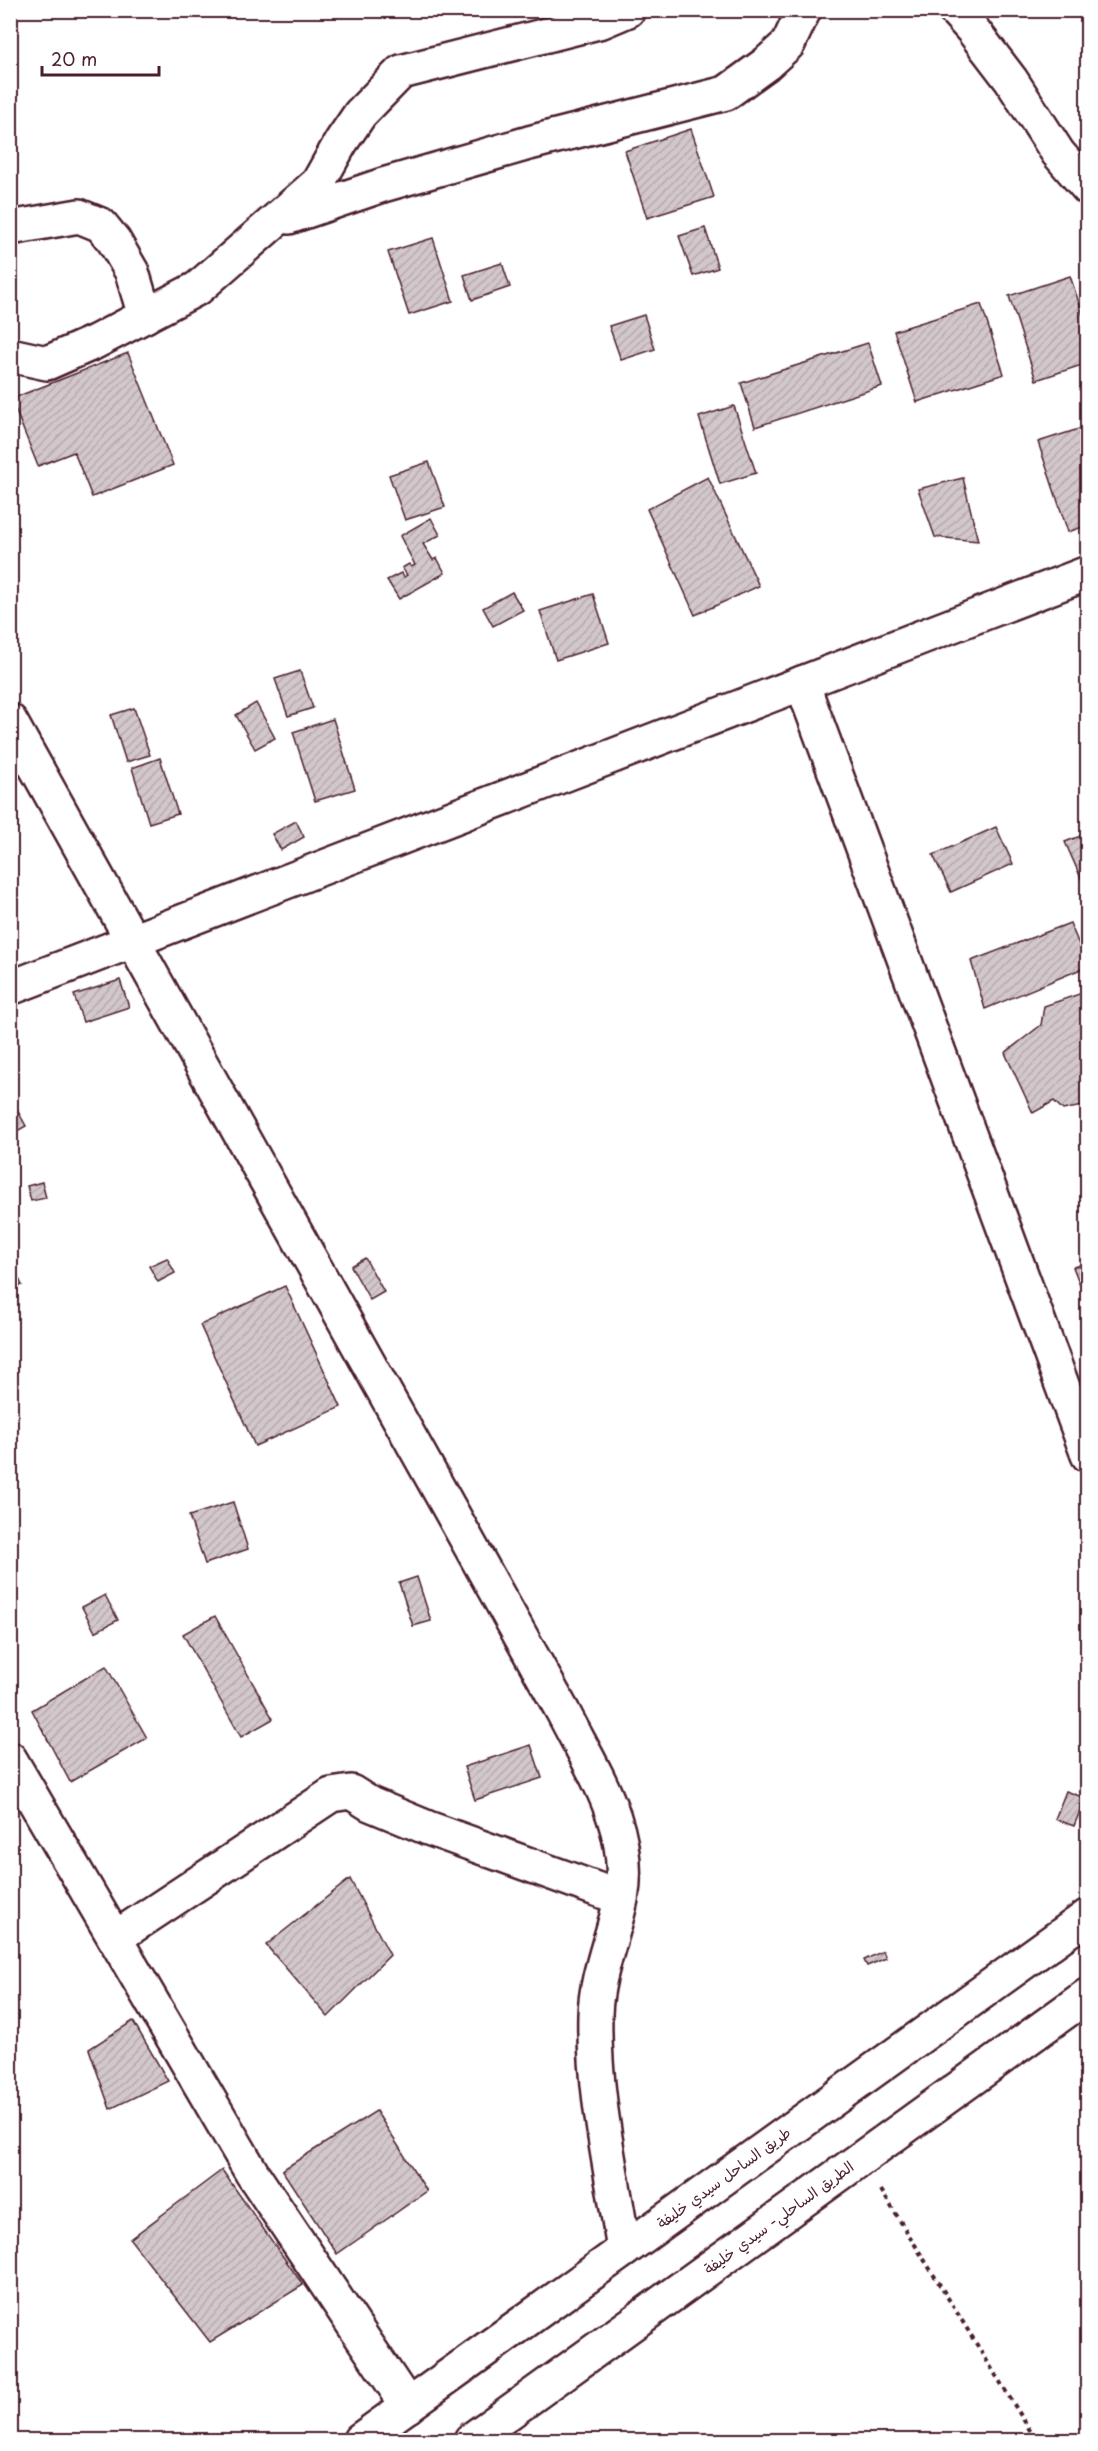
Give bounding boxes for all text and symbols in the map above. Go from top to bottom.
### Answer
scale bar [42,39,159,77]
text: 20 m [51,45,97,72]
street label: طريق الساحل سيدي خليفة [651,2120,796,2234]
street label: الطريق الساحلي- سيدي خليفة [698,2154,860,2282]

